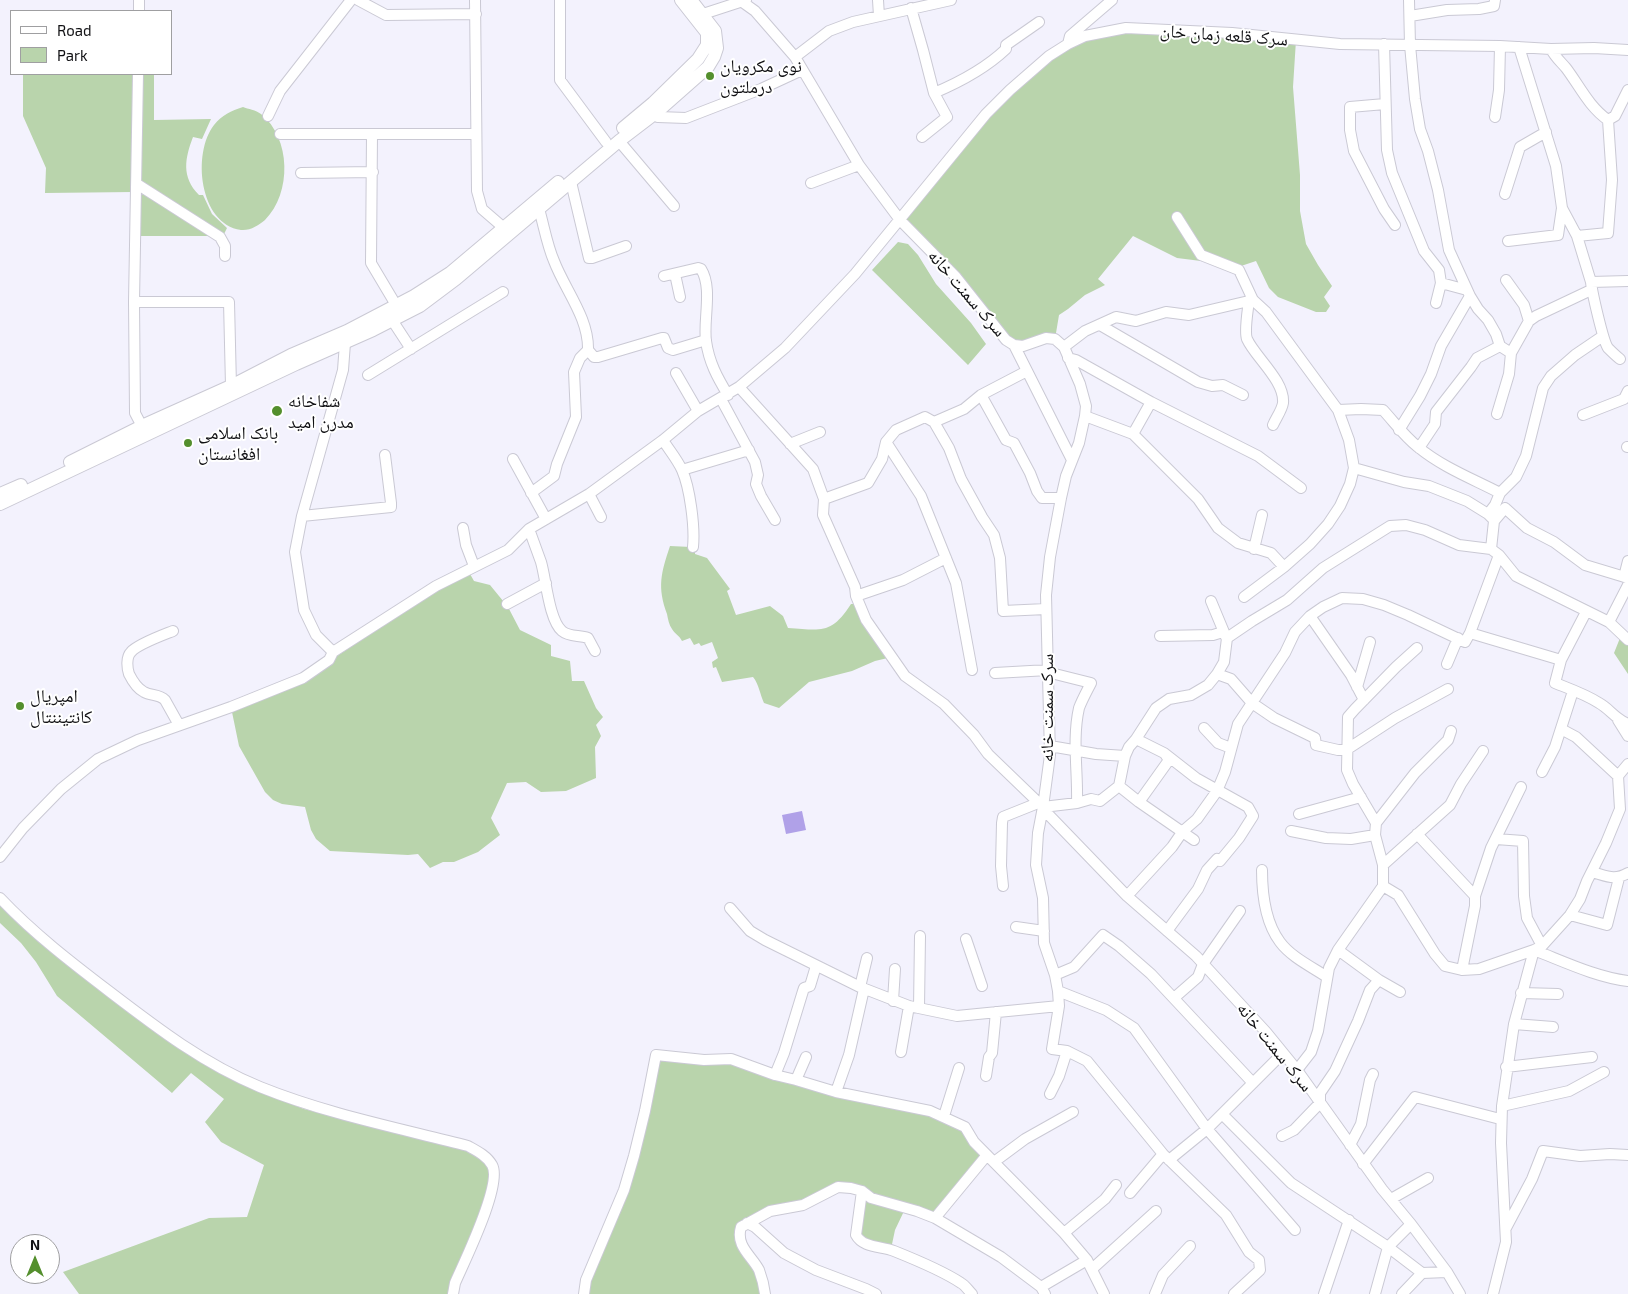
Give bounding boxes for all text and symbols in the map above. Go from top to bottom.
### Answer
legend [10,10,172,75]
street label: سرک قلعه زمان خان [1159,20,1289,50]
text: Road [57,21,92,39]
text: Park [57,46,88,64]
place label: نوی مکرویان درملتون [720,55,802,98]
marker: نوی مکرویان درملتون [704,70,716,82]
street label: سرک سمنت خانه [923,245,1011,341]
place label: شفاخانه مدرن امید [288,390,354,432]
marker: شفاخانه مدرن امید [270,404,284,418]
place label: بانک اسلامی افغانستان [198,422,278,464]
marker: بانک اسلامی افغانستان [182,437,194,449]
street label: سرک سمنت خانه [1036,654,1058,762]
place label: امپریال کانتیننتال [30,685,92,728]
marker: امپریال کانتیننتال [14,700,26,712]
street label: سرک سمنت خانه [1232,998,1318,1096]
north arrow [10,1234,60,1284]
text: N [30,1236,40,1253]

